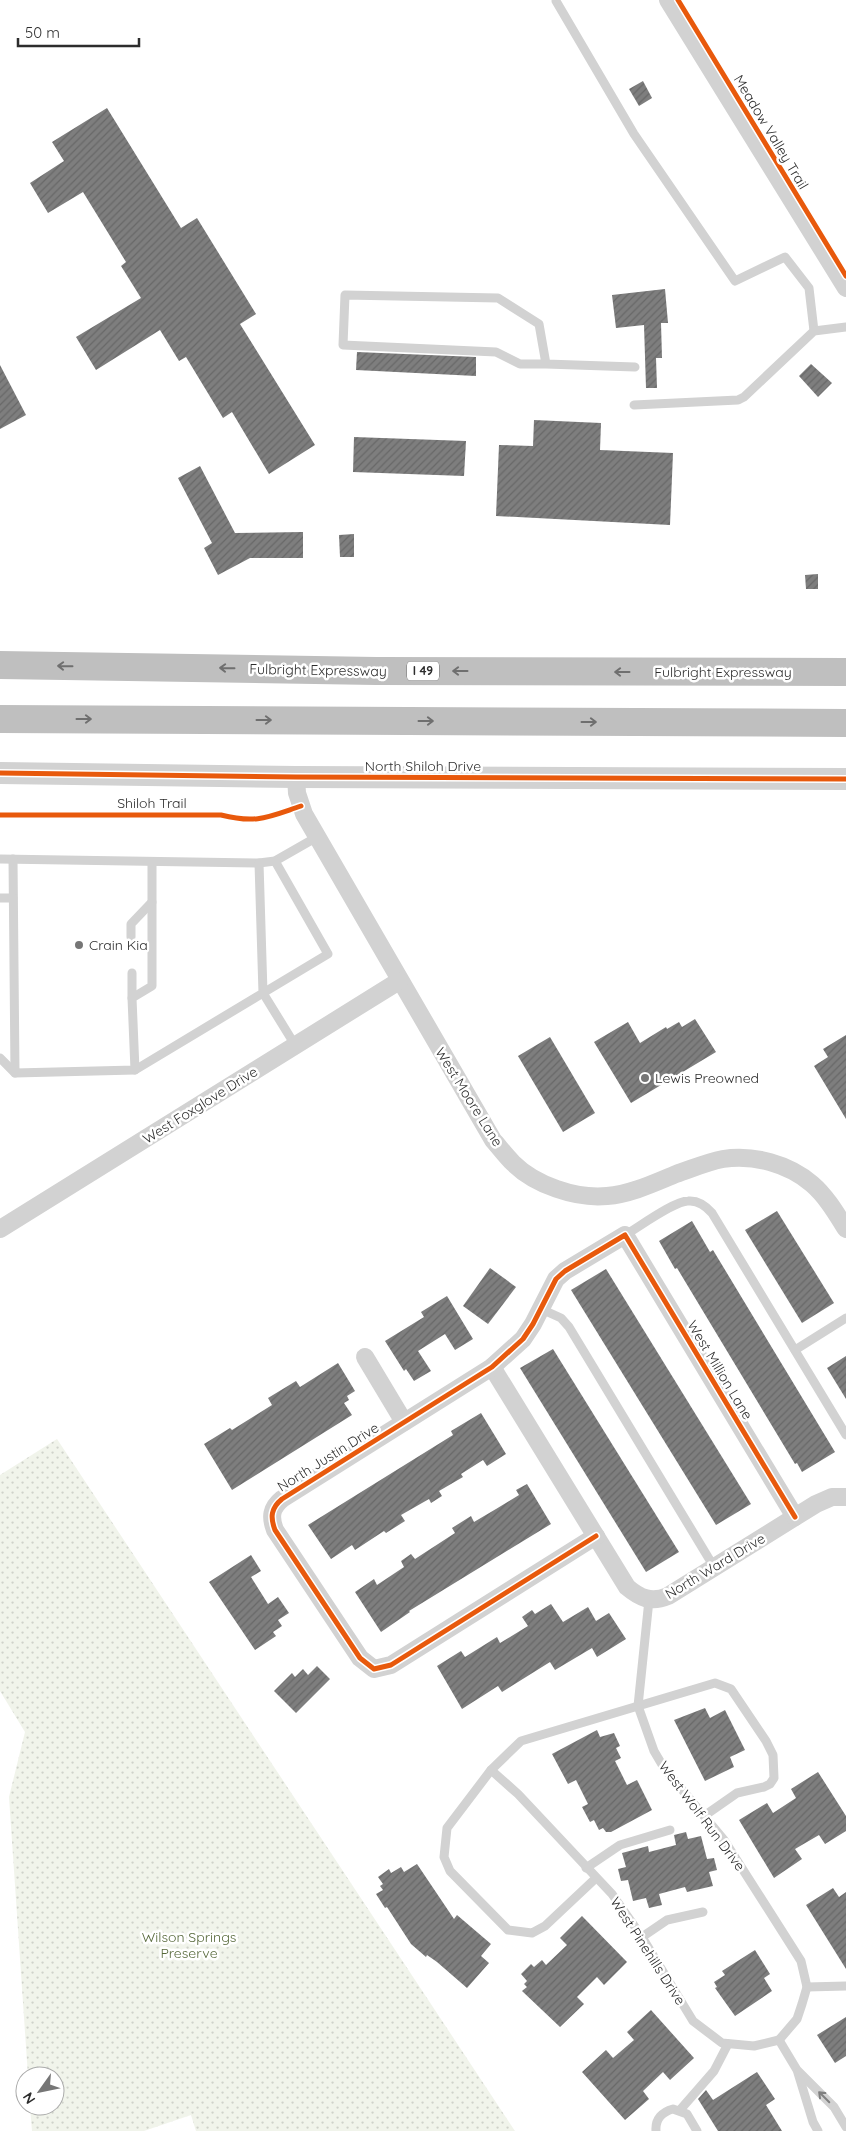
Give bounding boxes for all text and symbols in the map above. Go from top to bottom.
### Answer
scale bar [18,15,139,47]
text: 50 m [25,23,60,42]
street label: Meadow Valley Trail [730,71,812,193]
street label: Fulbright Expressway [249,660,387,680]
one-way arrow [57,661,74,671]
road number: I 49 [407,661,439,680]
street label: Fulbright Expressway [654,663,792,681]
one-way arrow [220,664,236,673]
one-way arrow [452,666,468,676]
one-way arrow [615,667,631,677]
one-way arrow [75,714,91,724]
one-way arrow [255,715,271,725]
one-way arrow [418,716,434,726]
one-way arrow [580,717,596,727]
street label: North Shiloh Drive [365,757,481,775]
street label: Shiloh Trail [117,794,187,812]
place label: Crain Kia [89,936,148,954]
marker: Crain Kia [73,939,85,951]
street label: West Moore Lane [431,1044,507,1150]
street label: West Foxglove Drive [139,1062,261,1148]
place label: Lewis Preowned [655,1069,759,1087]
marker: Lewis Preowned [639,1072,651,1084]
street label: West Million Lane [683,1317,757,1423]
street label: North Justin Drive [274,1418,382,1495]
street label: North Ward Drive [662,1529,768,1603]
street label: West Wolf Run Drive [655,1757,749,1875]
street label: West Pinehills Drive [606,1894,690,2008]
park label: Wilson Springs Preserve [142,1928,236,1962]
north arrow [15,2066,65,2116]
text: N [19,2089,39,2107]
one-way arrow [818,2090,830,2103]

